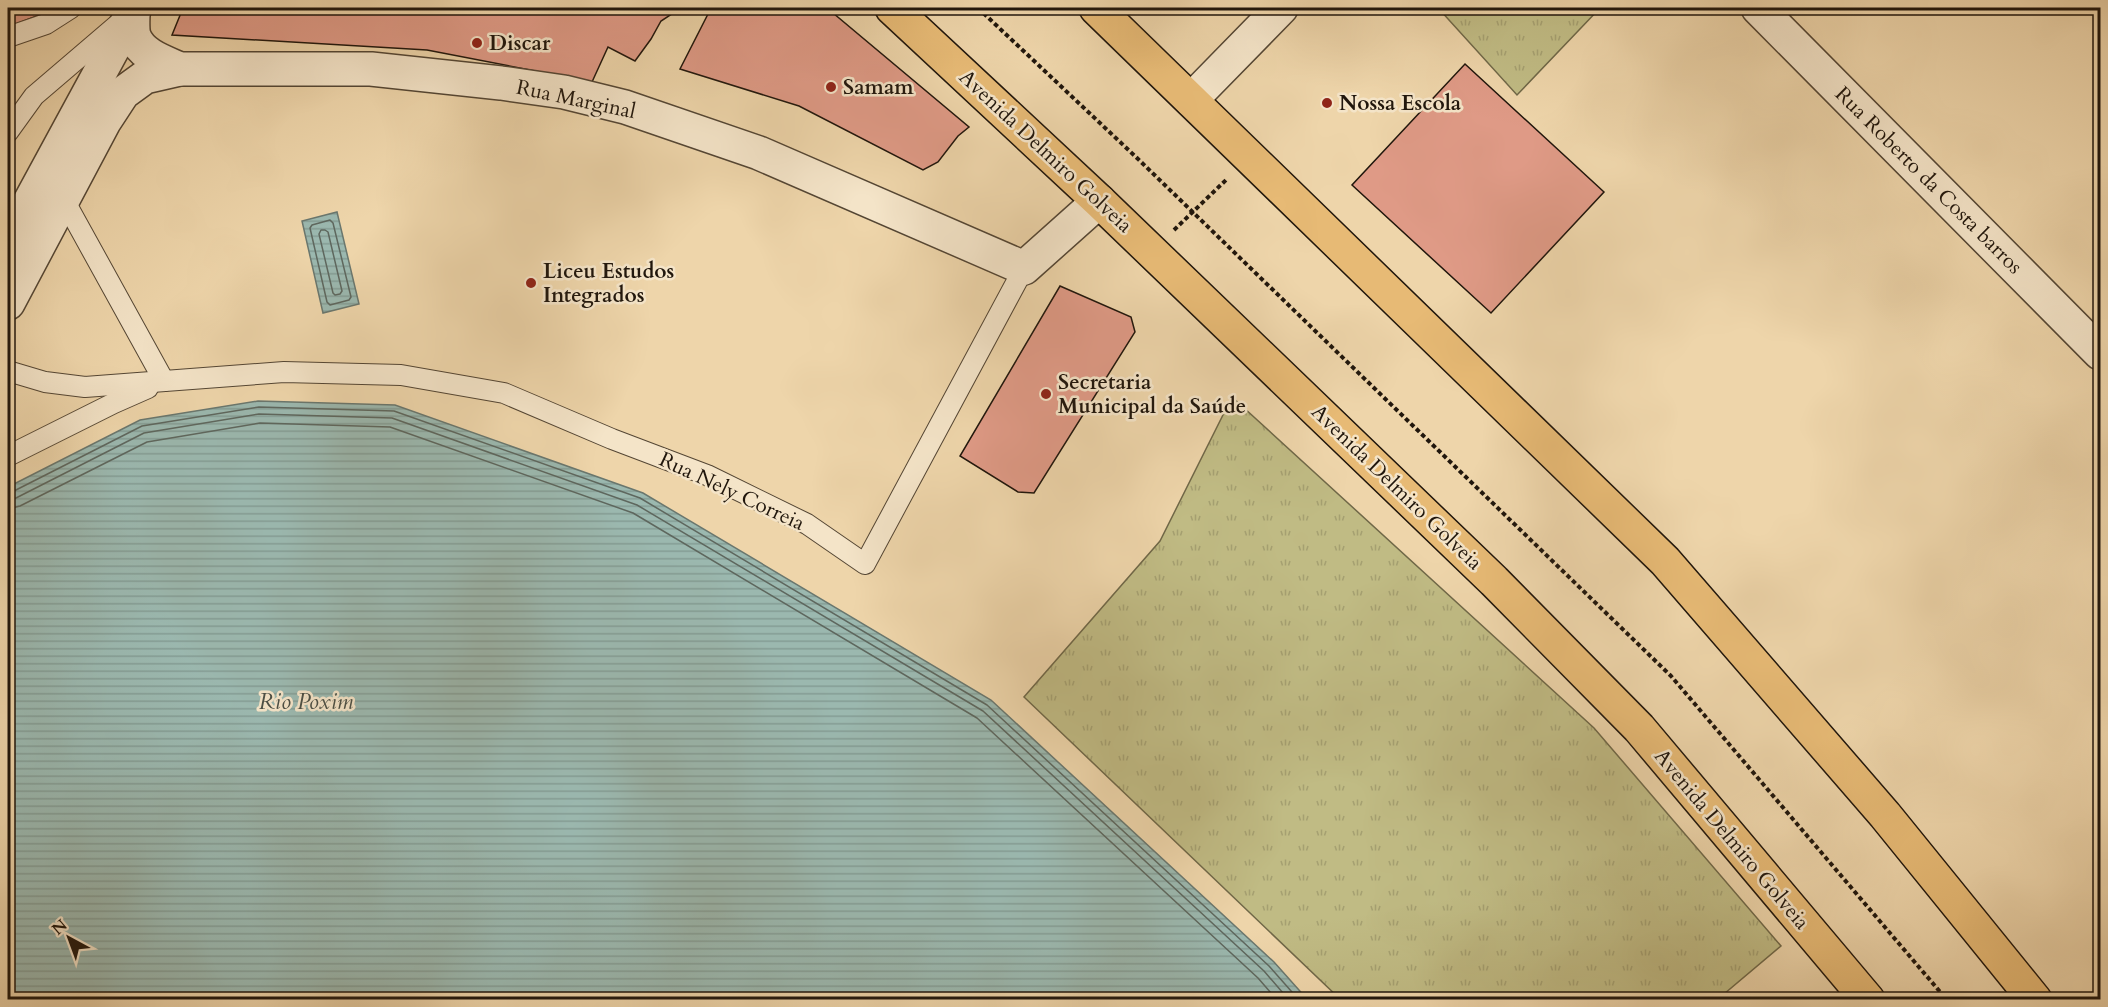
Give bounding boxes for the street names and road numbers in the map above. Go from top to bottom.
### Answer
street label: Avenida Delmiro Golveia [953,63,1139,240]
street label: Rua Marginal [514,73,638,126]
street label: Rua Roberto da Costa barros [1828,80,2029,281]
street label: Avenida Delmiro Golveia [1305,398,1489,577]
street label: Rua Nely Correia [654,445,809,538]
street label: Avenida Delmiro Golveia [1647,743,1816,936]

